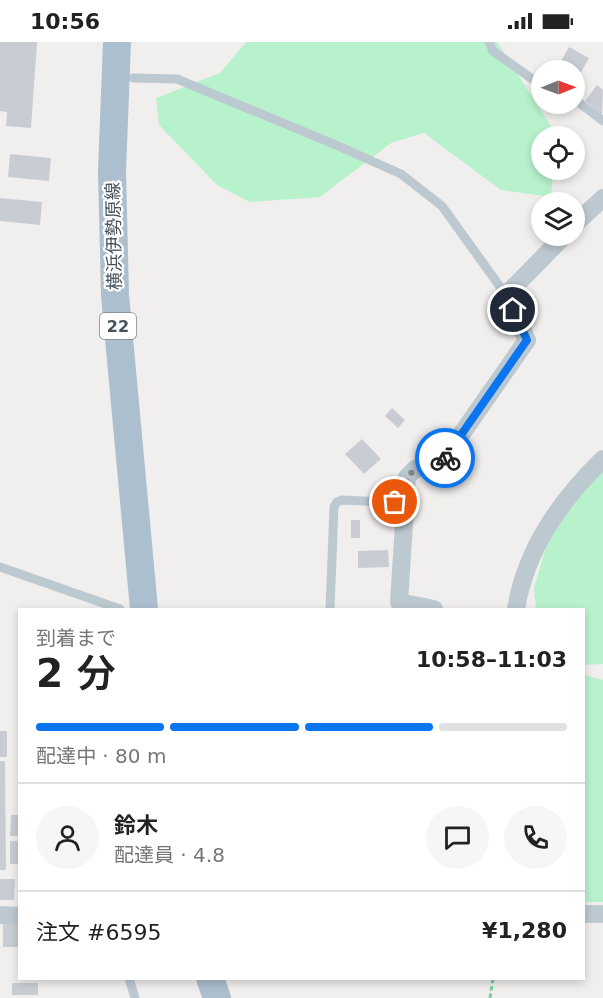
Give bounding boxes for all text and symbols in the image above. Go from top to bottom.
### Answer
text: 10:56 [30,9,100,34]
north arrow [531,60,585,114]
map controls [531,60,585,246]
button: locate [531,126,585,180]
street label: 横浜伊勢原線 [102,182,125,290]
button: layers [531,192,585,246]
pin [487,284,538,335]
icon: home [496,293,529,326]
road number: 22 [100,313,136,339]
courier [415,428,475,488]
icon: bike [429,442,462,475]
pin [369,476,420,527]
icon: bag [378,485,411,518]
text: 到着まで [36,626,116,650]
text: 10:58–11:03 [416,647,567,672]
text: 2 分 [36,651,116,696]
text: 配達中 · 80 m [36,744,166,768]
button: person [36,806,99,869]
button: chat [426,806,489,869]
button: phone [504,806,567,869]
text: 鈴木 [114,813,158,838]
text: 配達員 · 4.8 [114,843,225,867]
text: ¥1,280 [482,918,567,943]
text: 注文 #6595 [36,920,161,945]

